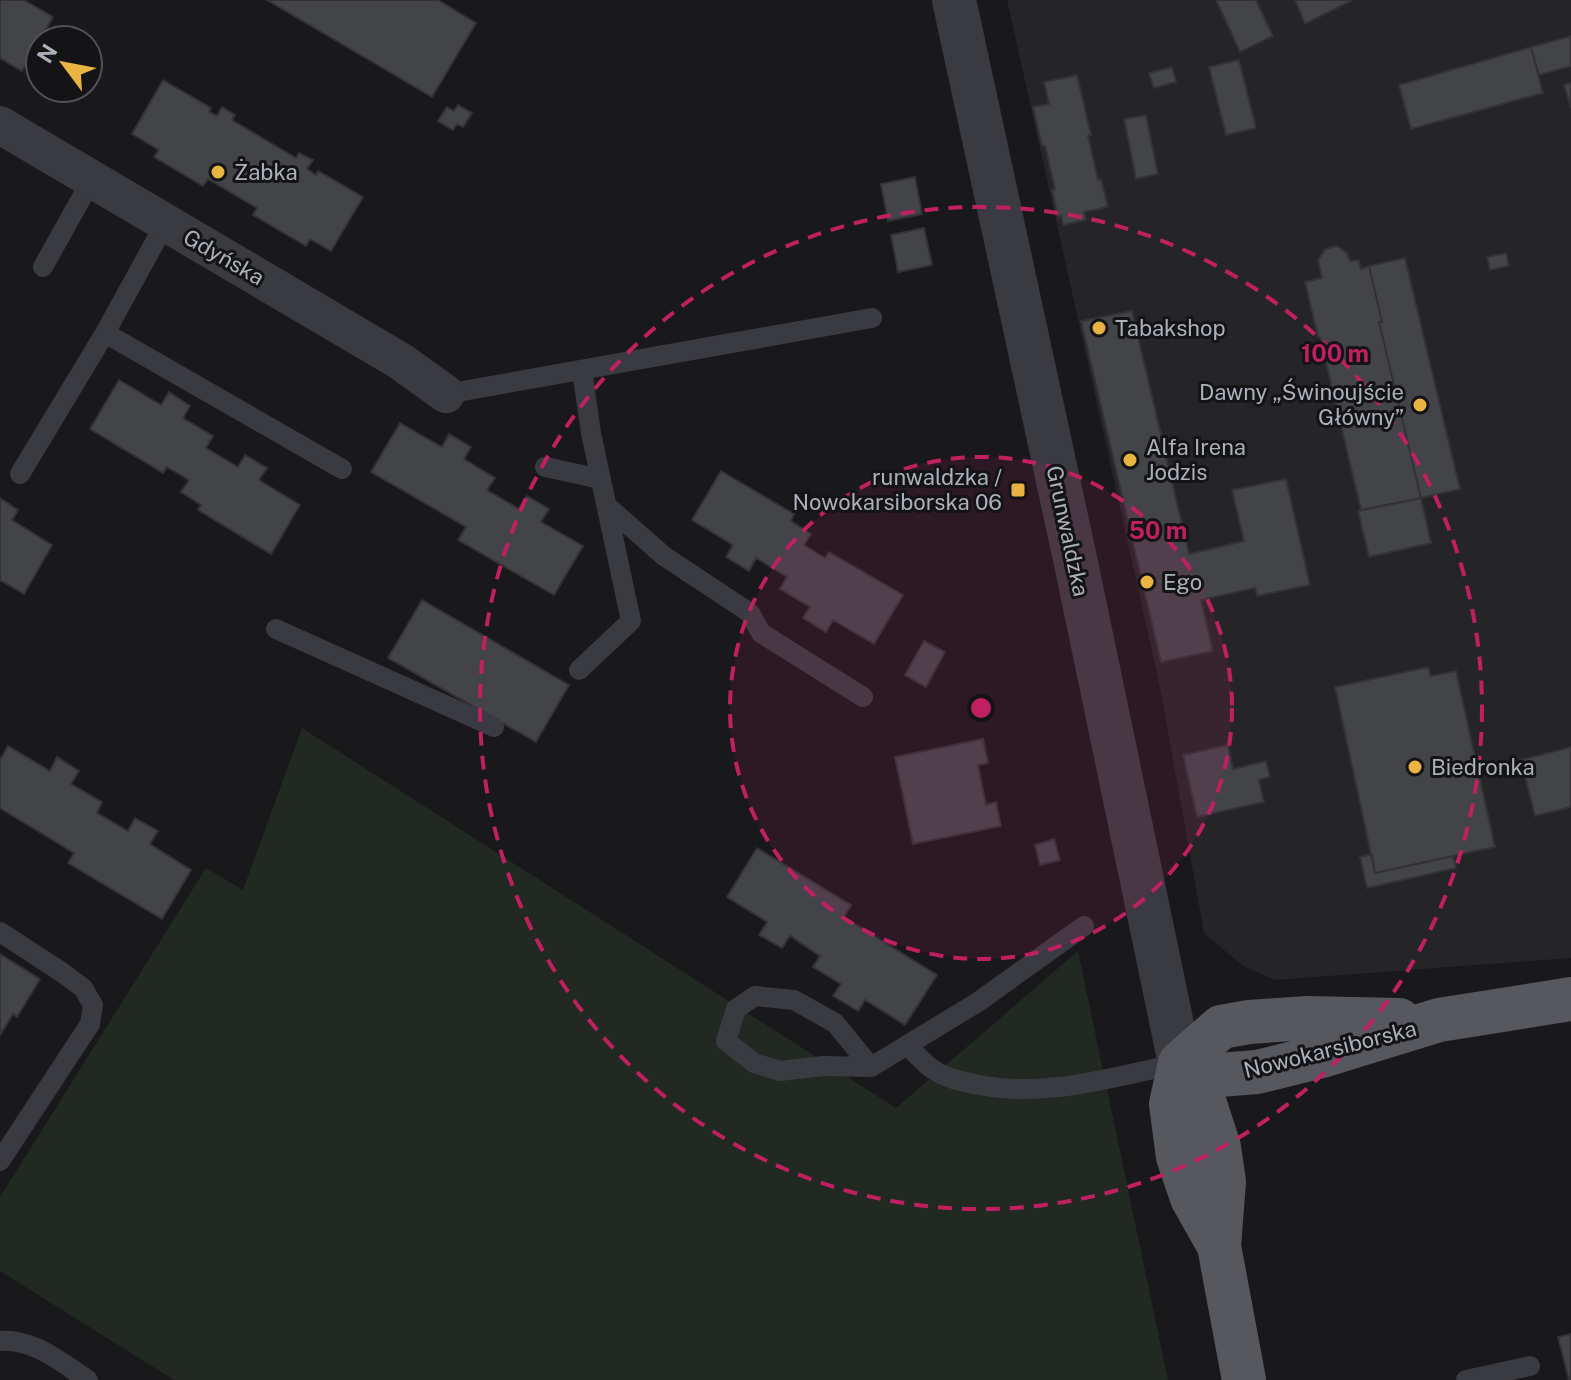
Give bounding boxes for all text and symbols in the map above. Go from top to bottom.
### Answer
north arrow [24,24,104,104]
text: N [31,39,63,68]
place label: Żabka [234,158,298,185]
marker: Żabka [209,163,227,181]
street label: Gdyńska [179,223,269,291]
place label: Tabakshop [1115,315,1226,341]
marker: Tabakshop [1090,319,1108,337]
text: 100 m [1301,339,1369,367]
place label: Dawny „Świnoujście Główny” [1199,378,1404,430]
marker: Dawny „Świnoujście Główny” [1411,396,1429,414]
place label: Alfa Irena Jodzis [1146,434,1246,485]
marker: Alfa Irena Jodzis [1121,451,1139,469]
street label: Grunwaldzka [1041,463,1095,599]
place label: runwaldzka / Nowokarsiborska 06 [793,464,1002,515]
marker: runwaldzka / Nowokarsiborska 06 [1009,481,1027,499]
text: 50 m [1129,516,1187,544]
place label: Ego [1163,569,1202,595]
marker: Ego [1138,573,1156,591]
centre of rings [967,694,995,722]
place label: Biedronka [1431,754,1535,780]
marker: Biedronka [1406,758,1424,776]
street label: Nowokarsiborska [1241,1015,1419,1083]

